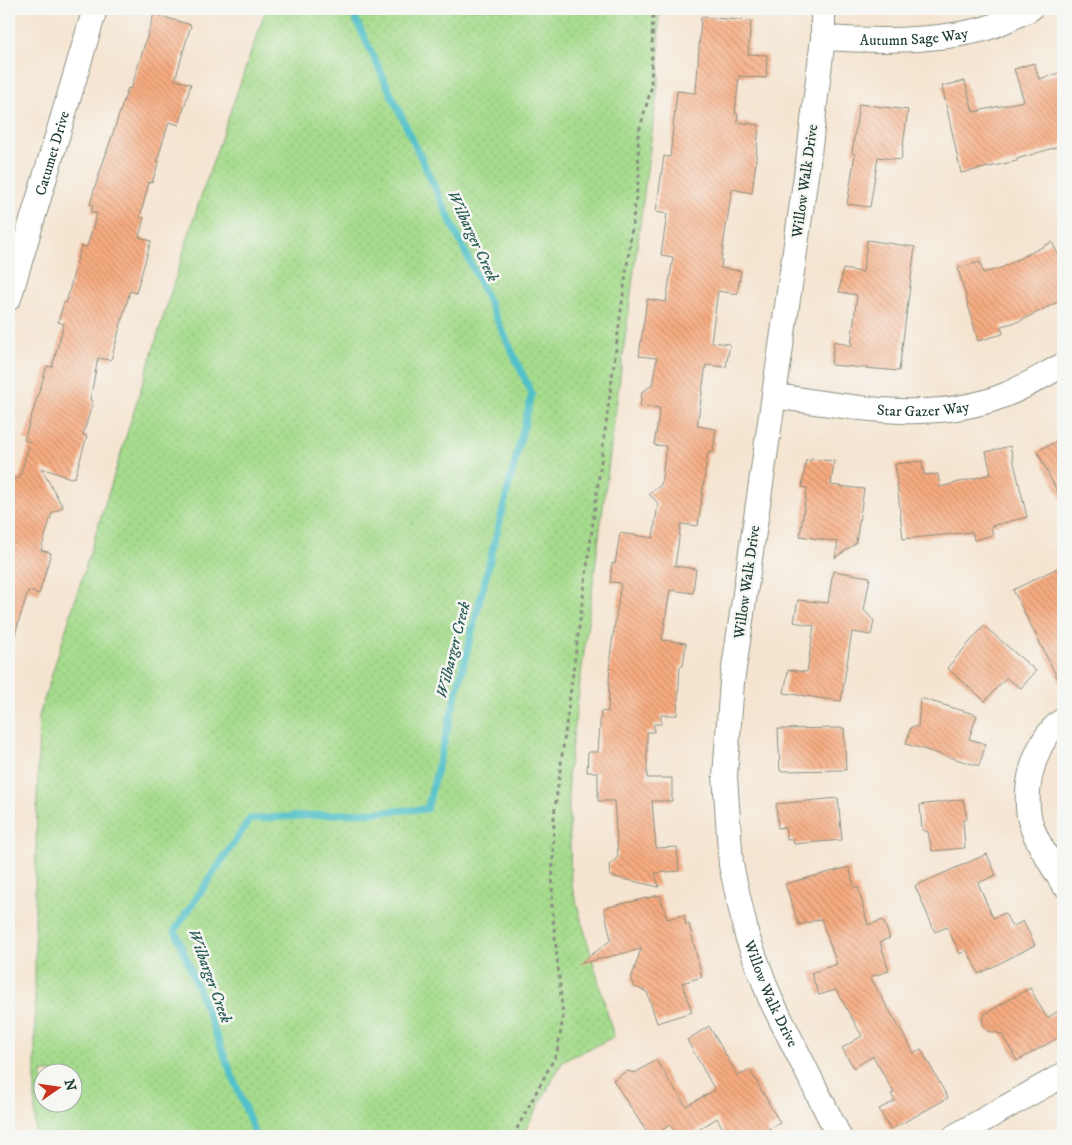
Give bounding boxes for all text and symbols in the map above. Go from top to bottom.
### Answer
street label: Autumn Sage Way [859,23,970,49]
street label: Catumet Drive [31,109,74,198]
street label: Willow Walk Drive [787,123,822,240]
water label: Wilbarger Creek [443,187,503,285]
street label: Star Gazer Way [876,396,972,421]
street label: Willow Walk Drive [729,524,764,641]
water label: Wilbarger Creek [431,599,475,700]
water label: Wilbarger Creek [184,926,236,1026]
street label: Willow Walk Drive [740,936,802,1050]
north arrow [32,1062,82,1112]
text: N [60,1078,80,1093]

